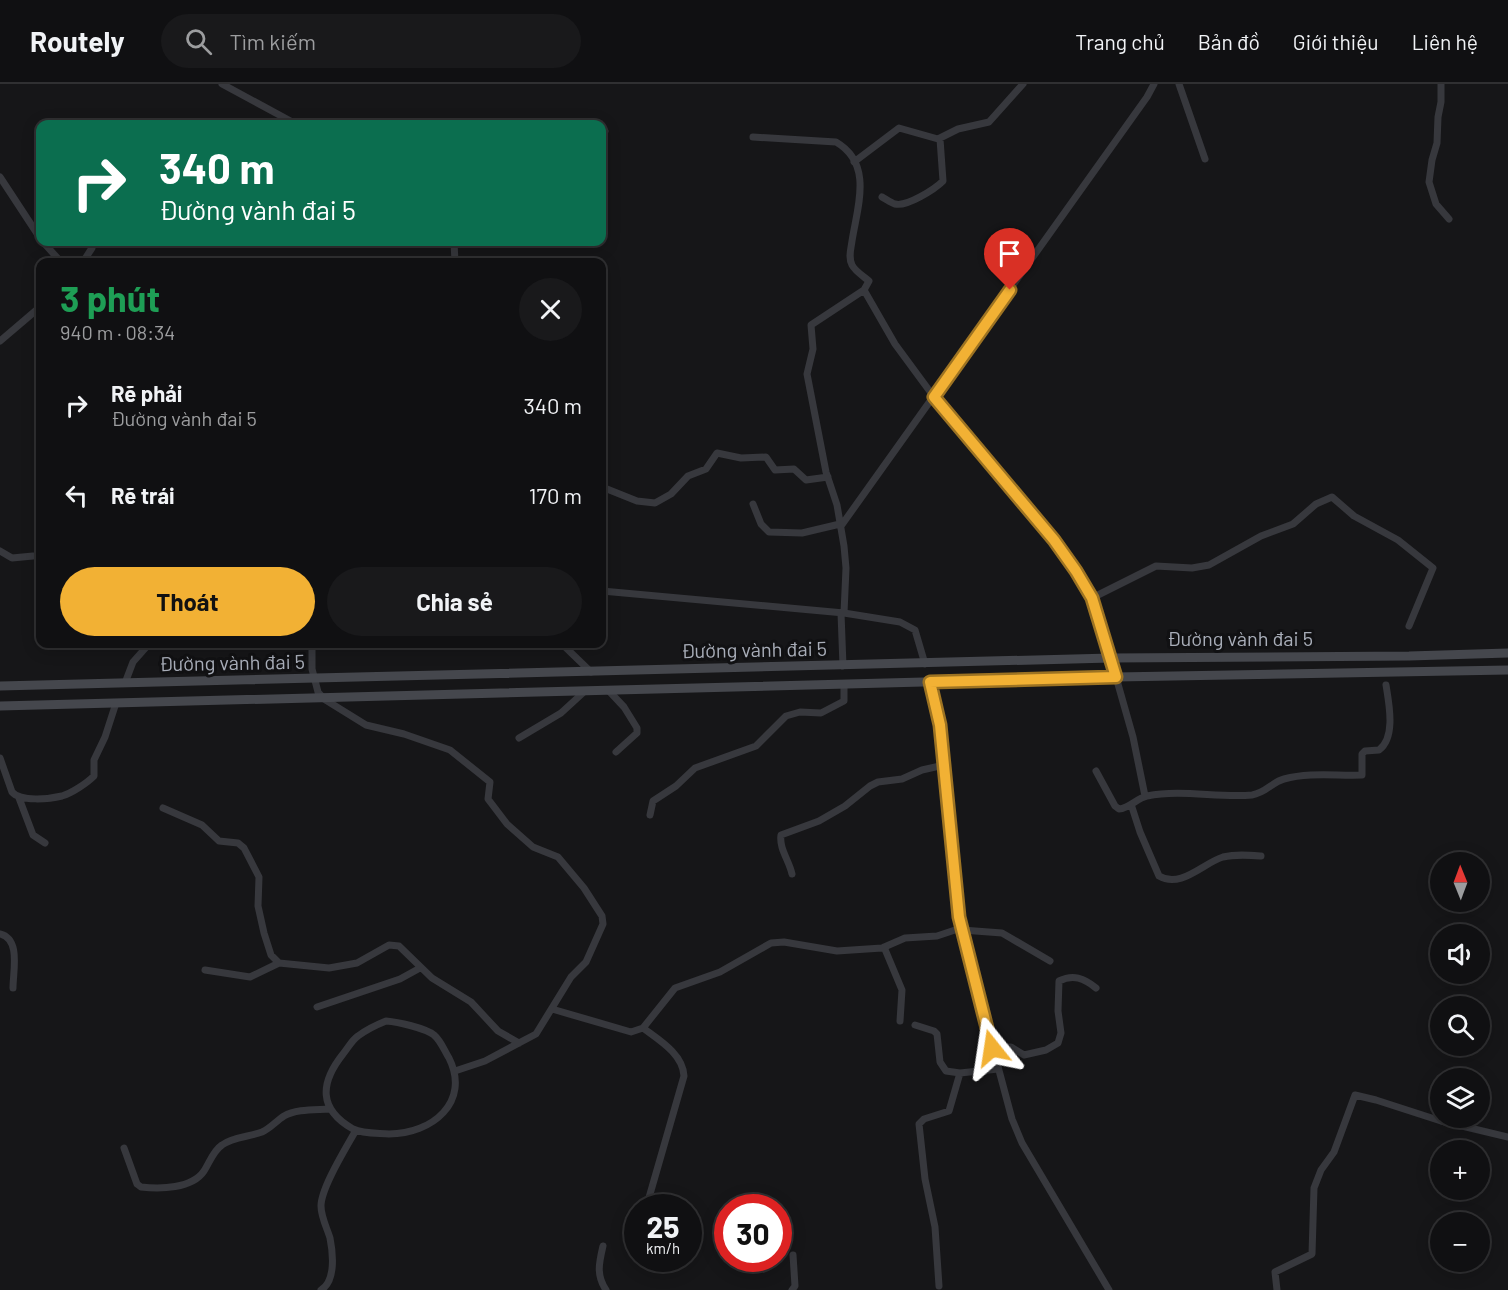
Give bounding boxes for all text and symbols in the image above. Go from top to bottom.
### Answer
search box [161,14,581,68]
text: Routely [30,24,125,58]
icon: search [182,25,215,58]
text: Tìm kiếm [230,28,316,54]
text: Trang chủ [1075,29,1165,54]
text: Bản đồ [1198,29,1260,54]
text: Giới thiệu [1293,29,1379,54]
text: Liên hệ [1412,29,1478,54]
text: 340 m [159,142,275,192]
icon: right [60,144,138,222]
text: Đường vành đai 5 [159,193,356,225]
pin [984,228,1035,290]
icon: arrive [993,237,1026,270]
text: 3 phút [60,276,160,319]
button: close [519,278,582,341]
text: 940 m · 08:34 [60,320,175,344]
text: Rẽ phải [111,380,182,406]
icon: right [60,389,93,422]
text: 340 m [524,392,582,418]
text: Đường vành đai 5 [111,406,257,430]
icon: left [60,479,93,512]
text: Rẽ trái [111,482,175,508]
text: 170 m [529,482,582,508]
button: Thoát [60,567,315,636]
button: Chia sẻ [327,567,582,636]
street label: Đường vành đai 5 [1167,626,1313,650]
street label: Đường vành đai 5 [681,636,827,662]
street label: Đường vành đai 5 [159,649,305,675]
north arrow [1430,852,1490,912]
map controls [1430,852,1490,1272]
button: sound [1430,924,1490,984]
button: search [1430,996,1490,1056]
position arrow [960,1016,1024,1080]
button: layers [1430,1068,1490,1128]
button: + [1430,1140,1490,1200]
speed limit sign: 30 [714,1194,792,1272]
text: 25 [647,1208,679,1244]
button: − [1430,1212,1490,1272]
text: km/h [646,1239,680,1257]

